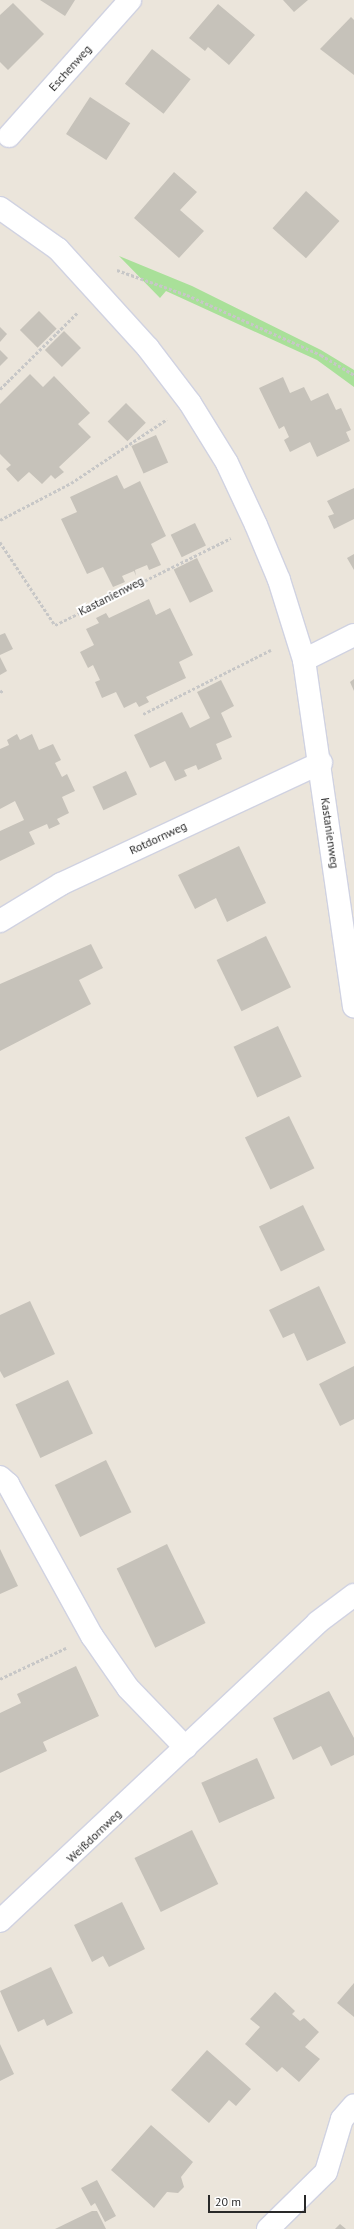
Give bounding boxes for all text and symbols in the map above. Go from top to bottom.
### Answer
street label: Eschenweg [46,42,94,94]
street label: Kastanienweg [76,573,146,619]
street label: Kastanienweg [318,797,342,869]
street label: Rotdornweg [127,818,189,858]
street label: Weißdornweg [64,1806,124,1866]
scale bar [210,2187,308,2213]
text: 20 m [215,2194,241,2209]

